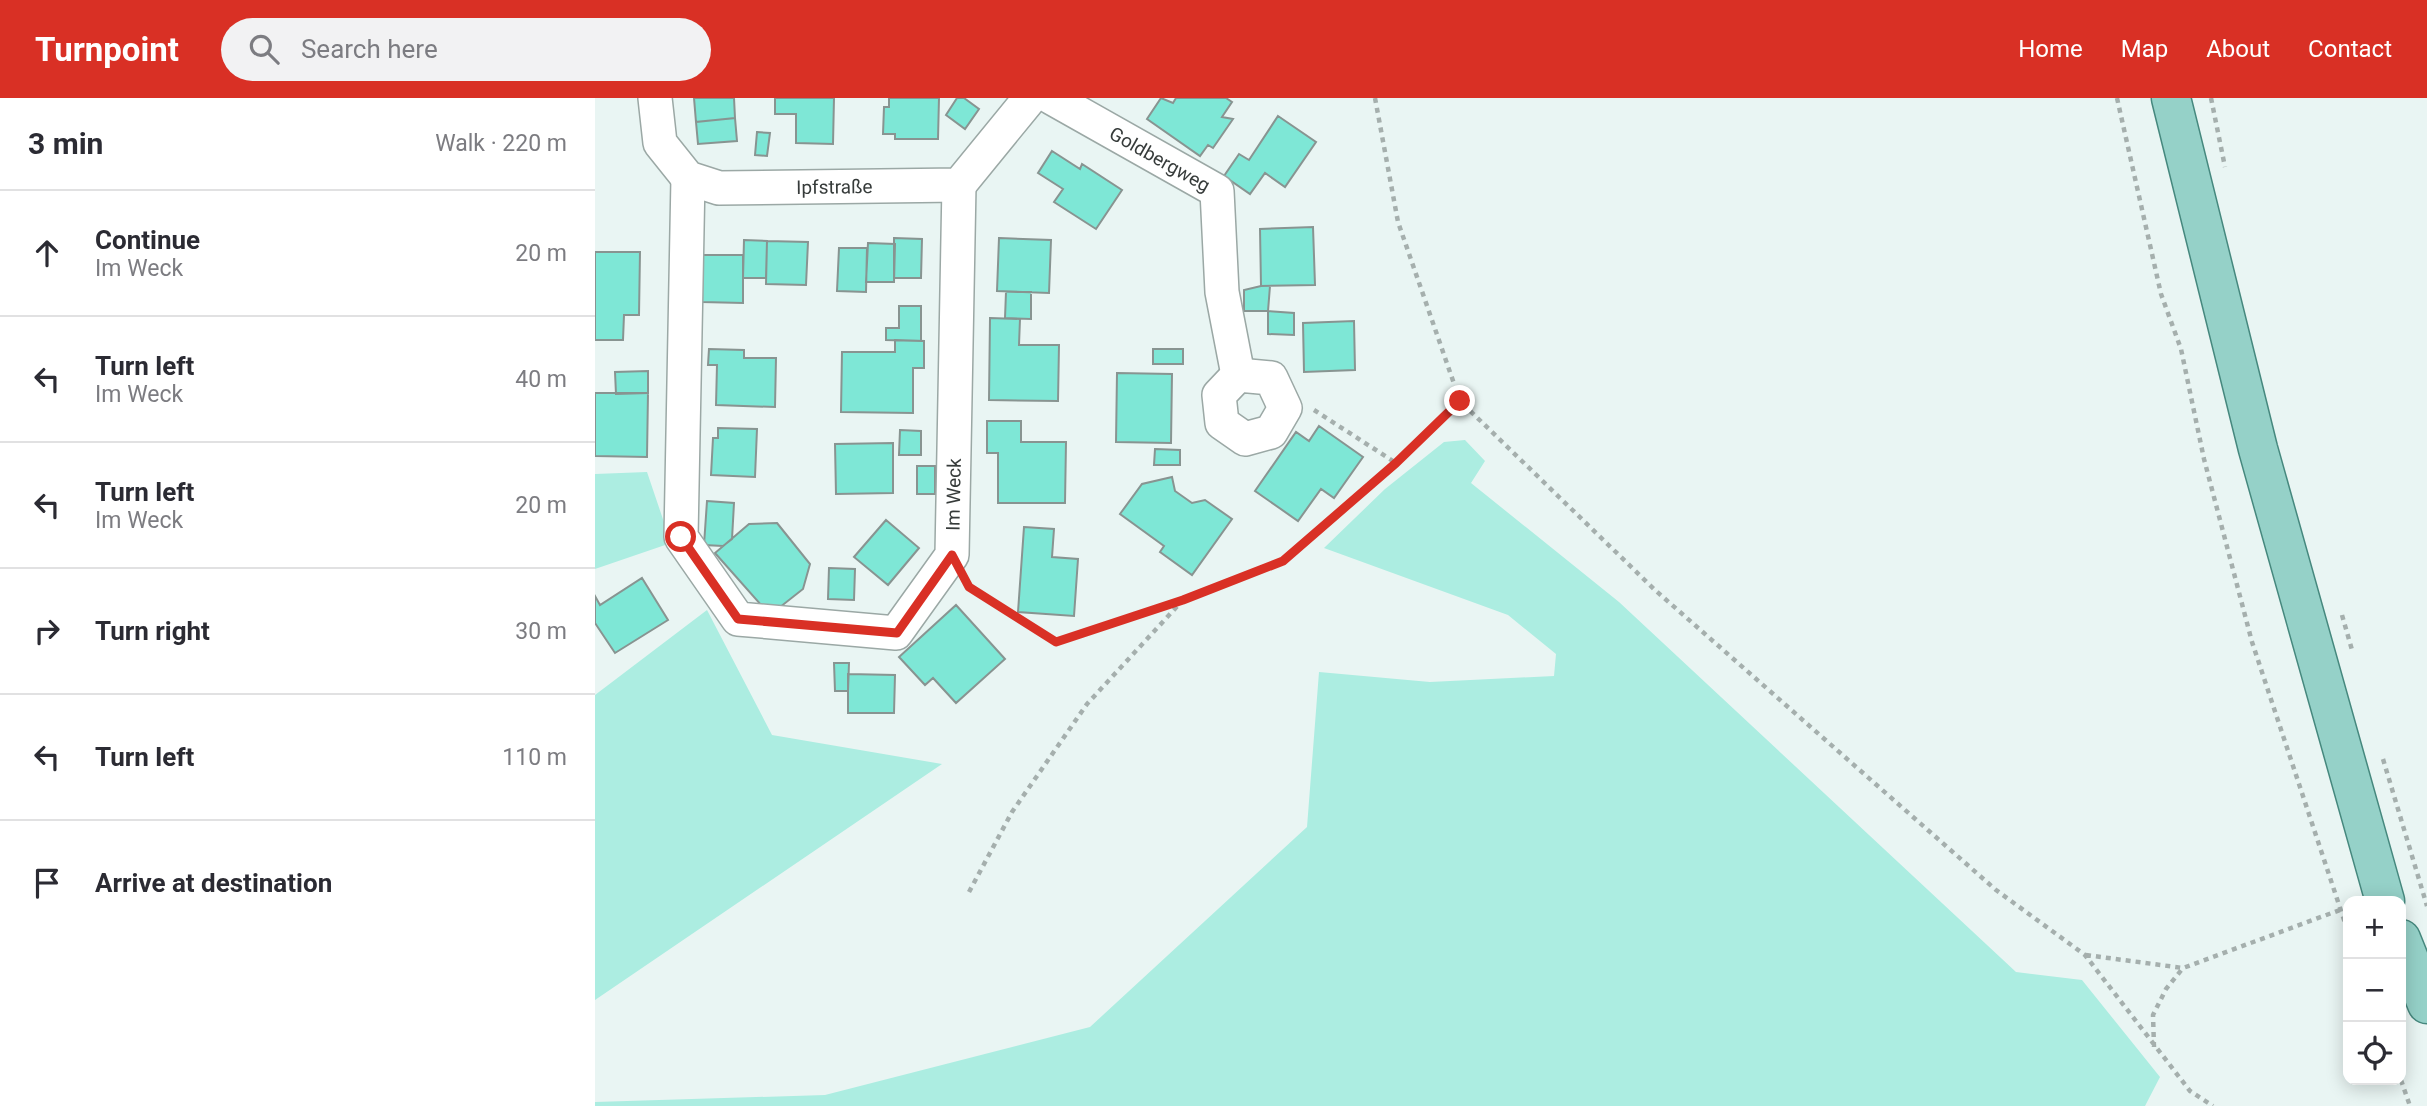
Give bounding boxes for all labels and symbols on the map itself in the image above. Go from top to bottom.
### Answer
street label: Goldbergweg [1105,122,1214,197]
street label: Ipfstraße [796,175,873,199]
route end [1444,385,1475,416]
street label: Im Weck [941,458,966,531]
route start [665,521,696,552]

